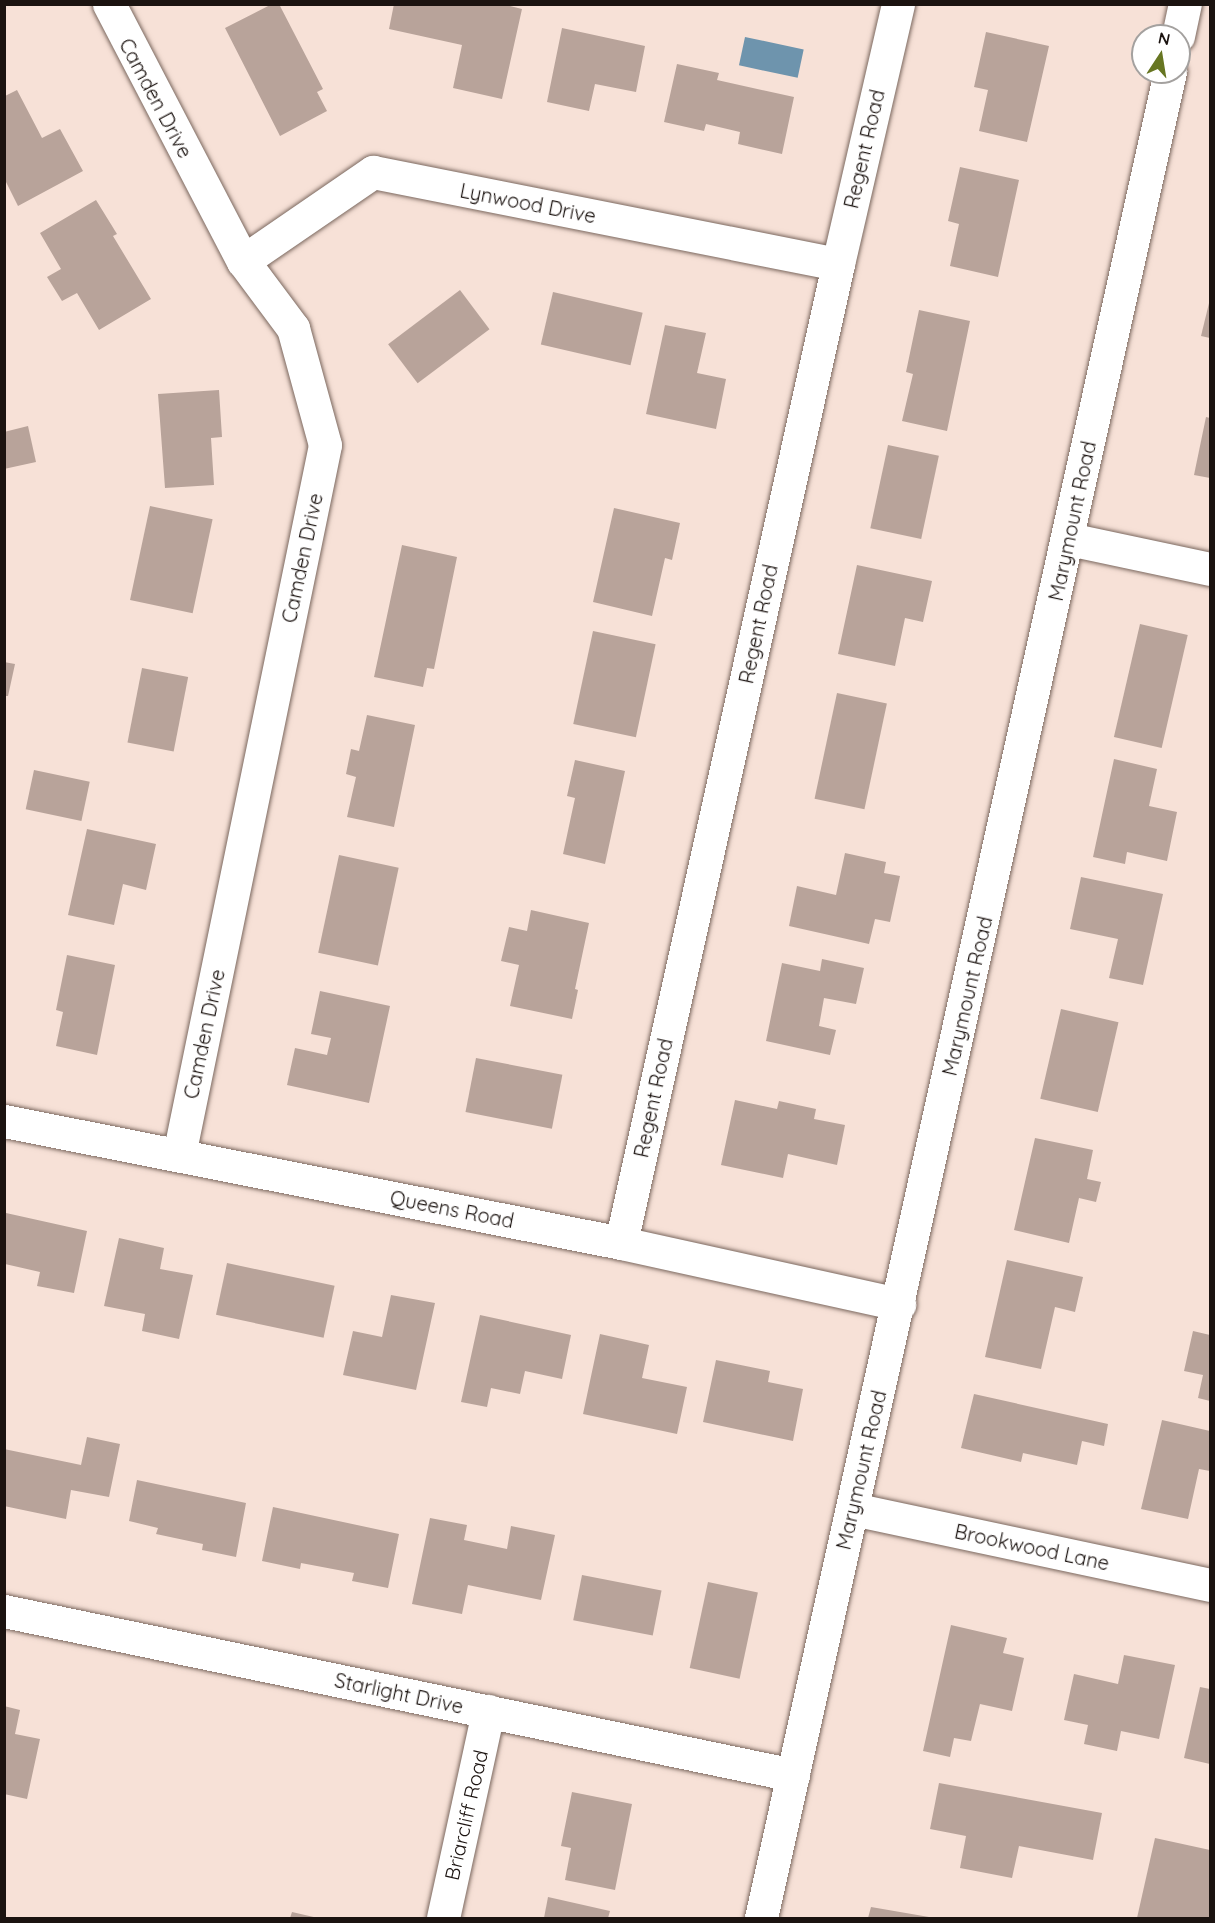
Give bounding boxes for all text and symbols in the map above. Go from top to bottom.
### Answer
north arrow [1131,24,1191,84]
text: N [1156,27,1172,49]
street label: Camden Drive [114,34,198,162]
street label: Regent Road [839,87,889,211]
street label: Lynwood Drive [458,178,598,228]
street label: Marymount Road [1043,439,1101,603]
street label: Camden Drive [277,491,327,625]
street label: Regent Road [734,562,782,686]
street label: Marymount Road [937,914,997,1078]
street label: Camden Drive [179,967,229,1101]
street label: Regent Road [629,1036,677,1160]
street label: Queens Road [388,1185,516,1233]
street label: Marymount Road [831,1388,891,1552]
street label: Brookwood Lane [952,1519,1112,1575]
street label: Starlight Drive [332,1668,466,1718]
street label: Briarcliff Road [439,1747,493,1883]

